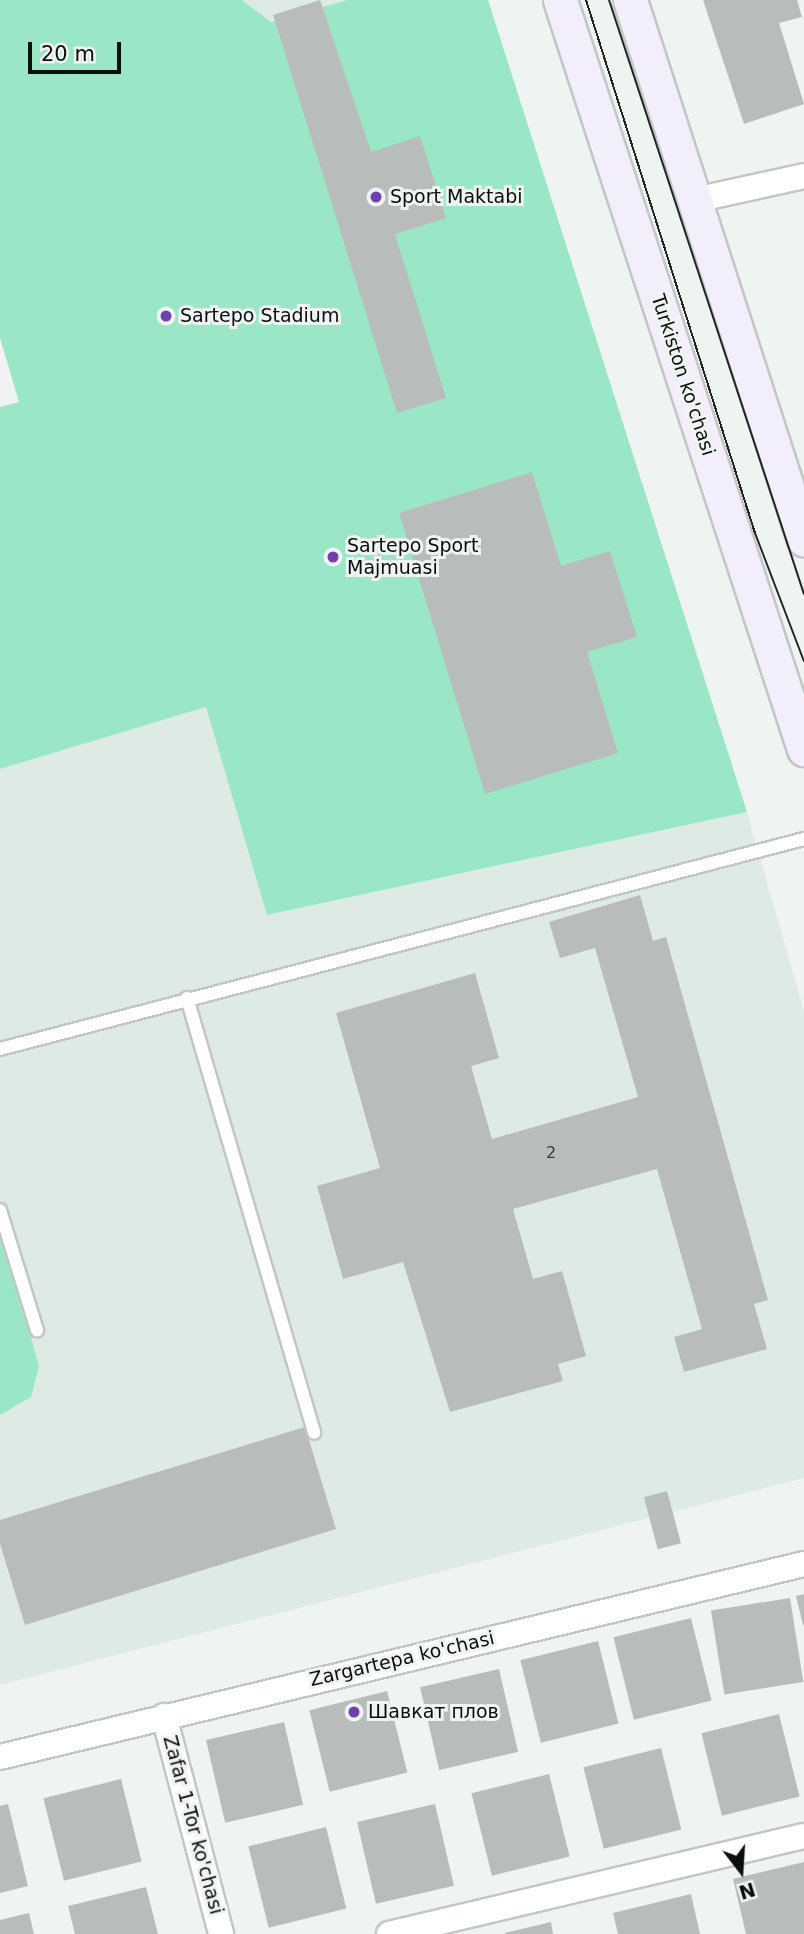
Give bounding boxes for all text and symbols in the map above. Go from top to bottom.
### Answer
scale bar [32,28,124,72]
text: 20 m [41,42,95,66]
place label: Sport Maktabi [390,186,523,208]
marker: Sport Maktabi [368,189,384,205]
street label: Turkiston ko'chasi [646,291,720,459]
place label: Sartepo Stadium [180,305,339,327]
marker: Sartepo Stadium [158,308,174,324]
place label: Sartepo Sport Majmuasi [347,535,478,579]
marker: Sartepo Sport Majmuasi [325,549,341,565]
house number: 2 [546,1143,556,1163]
street label: Zargartepa ko'chasi [307,1627,497,1691]
place label: Шавкат плов [368,1701,499,1723]
marker: Шавкат плов [346,1704,362,1720]
street label: Zafar 1-Tor ko'chasi [158,1733,228,1917]
north arrow [706,1836,776,1906]
text: N [736,1878,758,1904]

